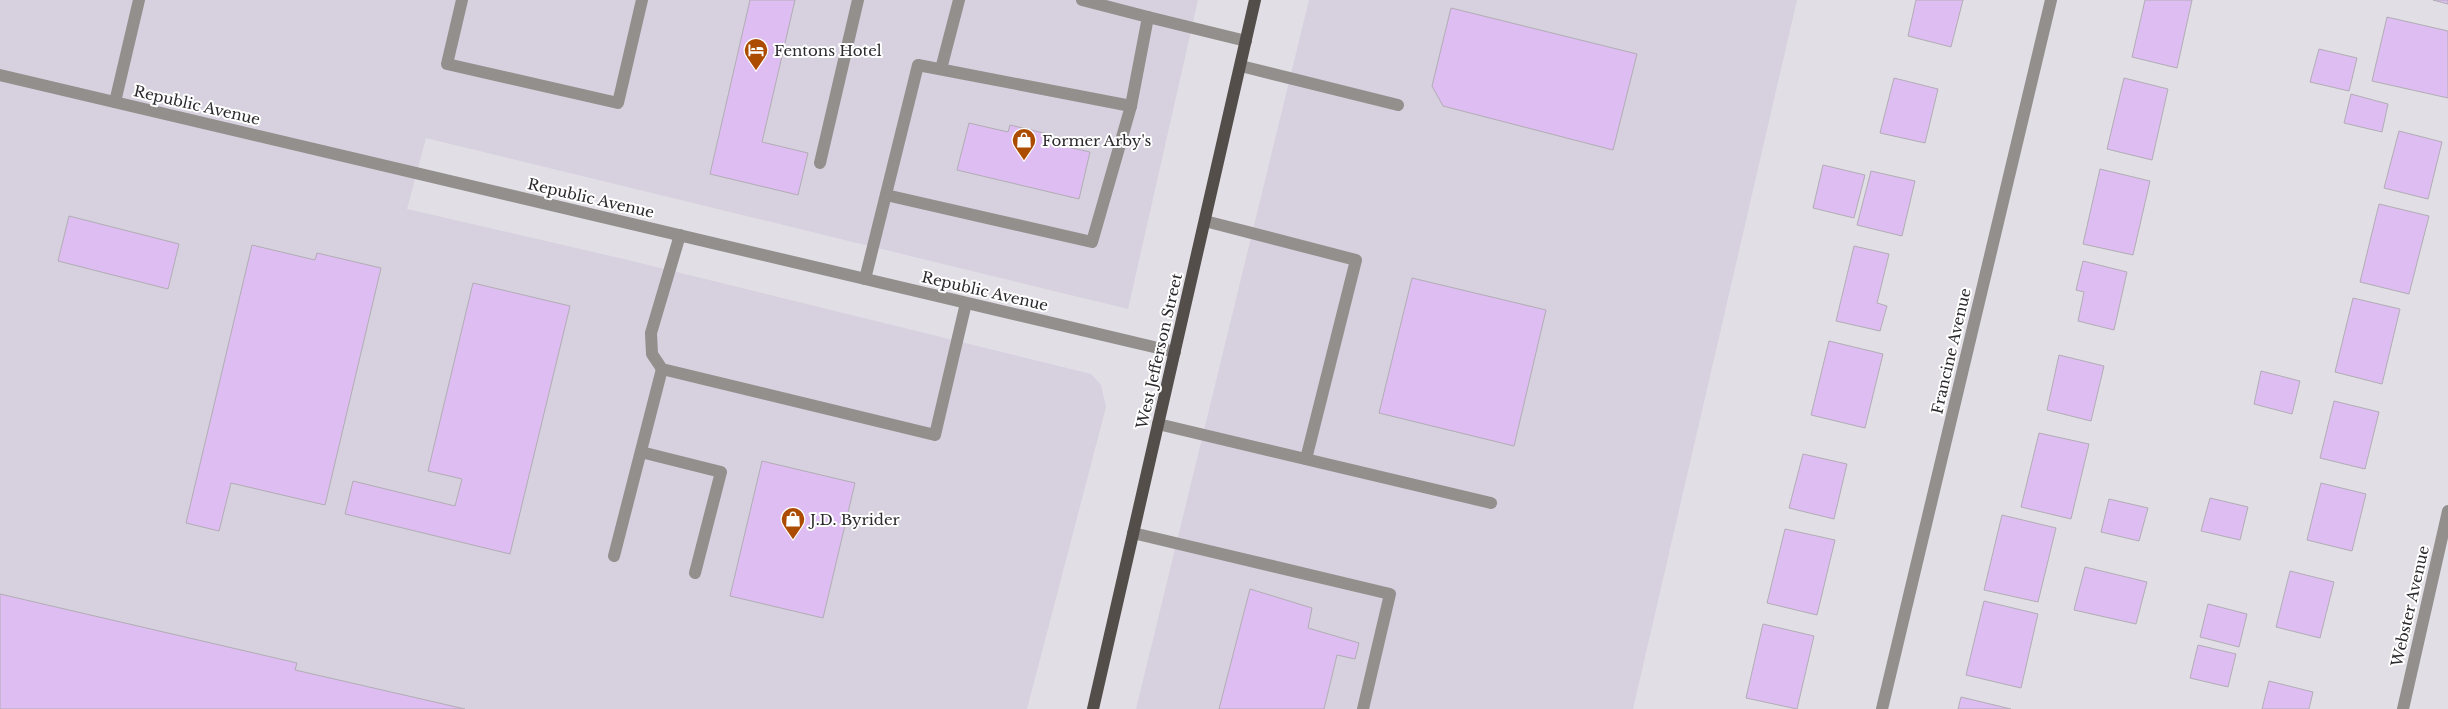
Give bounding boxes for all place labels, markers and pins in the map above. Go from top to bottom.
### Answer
hotel icon: Fentons Hotel [743,37,769,71]
place label: Fentons Hotel [774,41,882,60]
shop icon: Former Arby's [1011,127,1037,161]
place label: Former Arby's [1042,131,1151,150]
shop icon: J.D. Byrider [780,506,806,540]
place label: J.D. Byrider [808,510,901,529]

